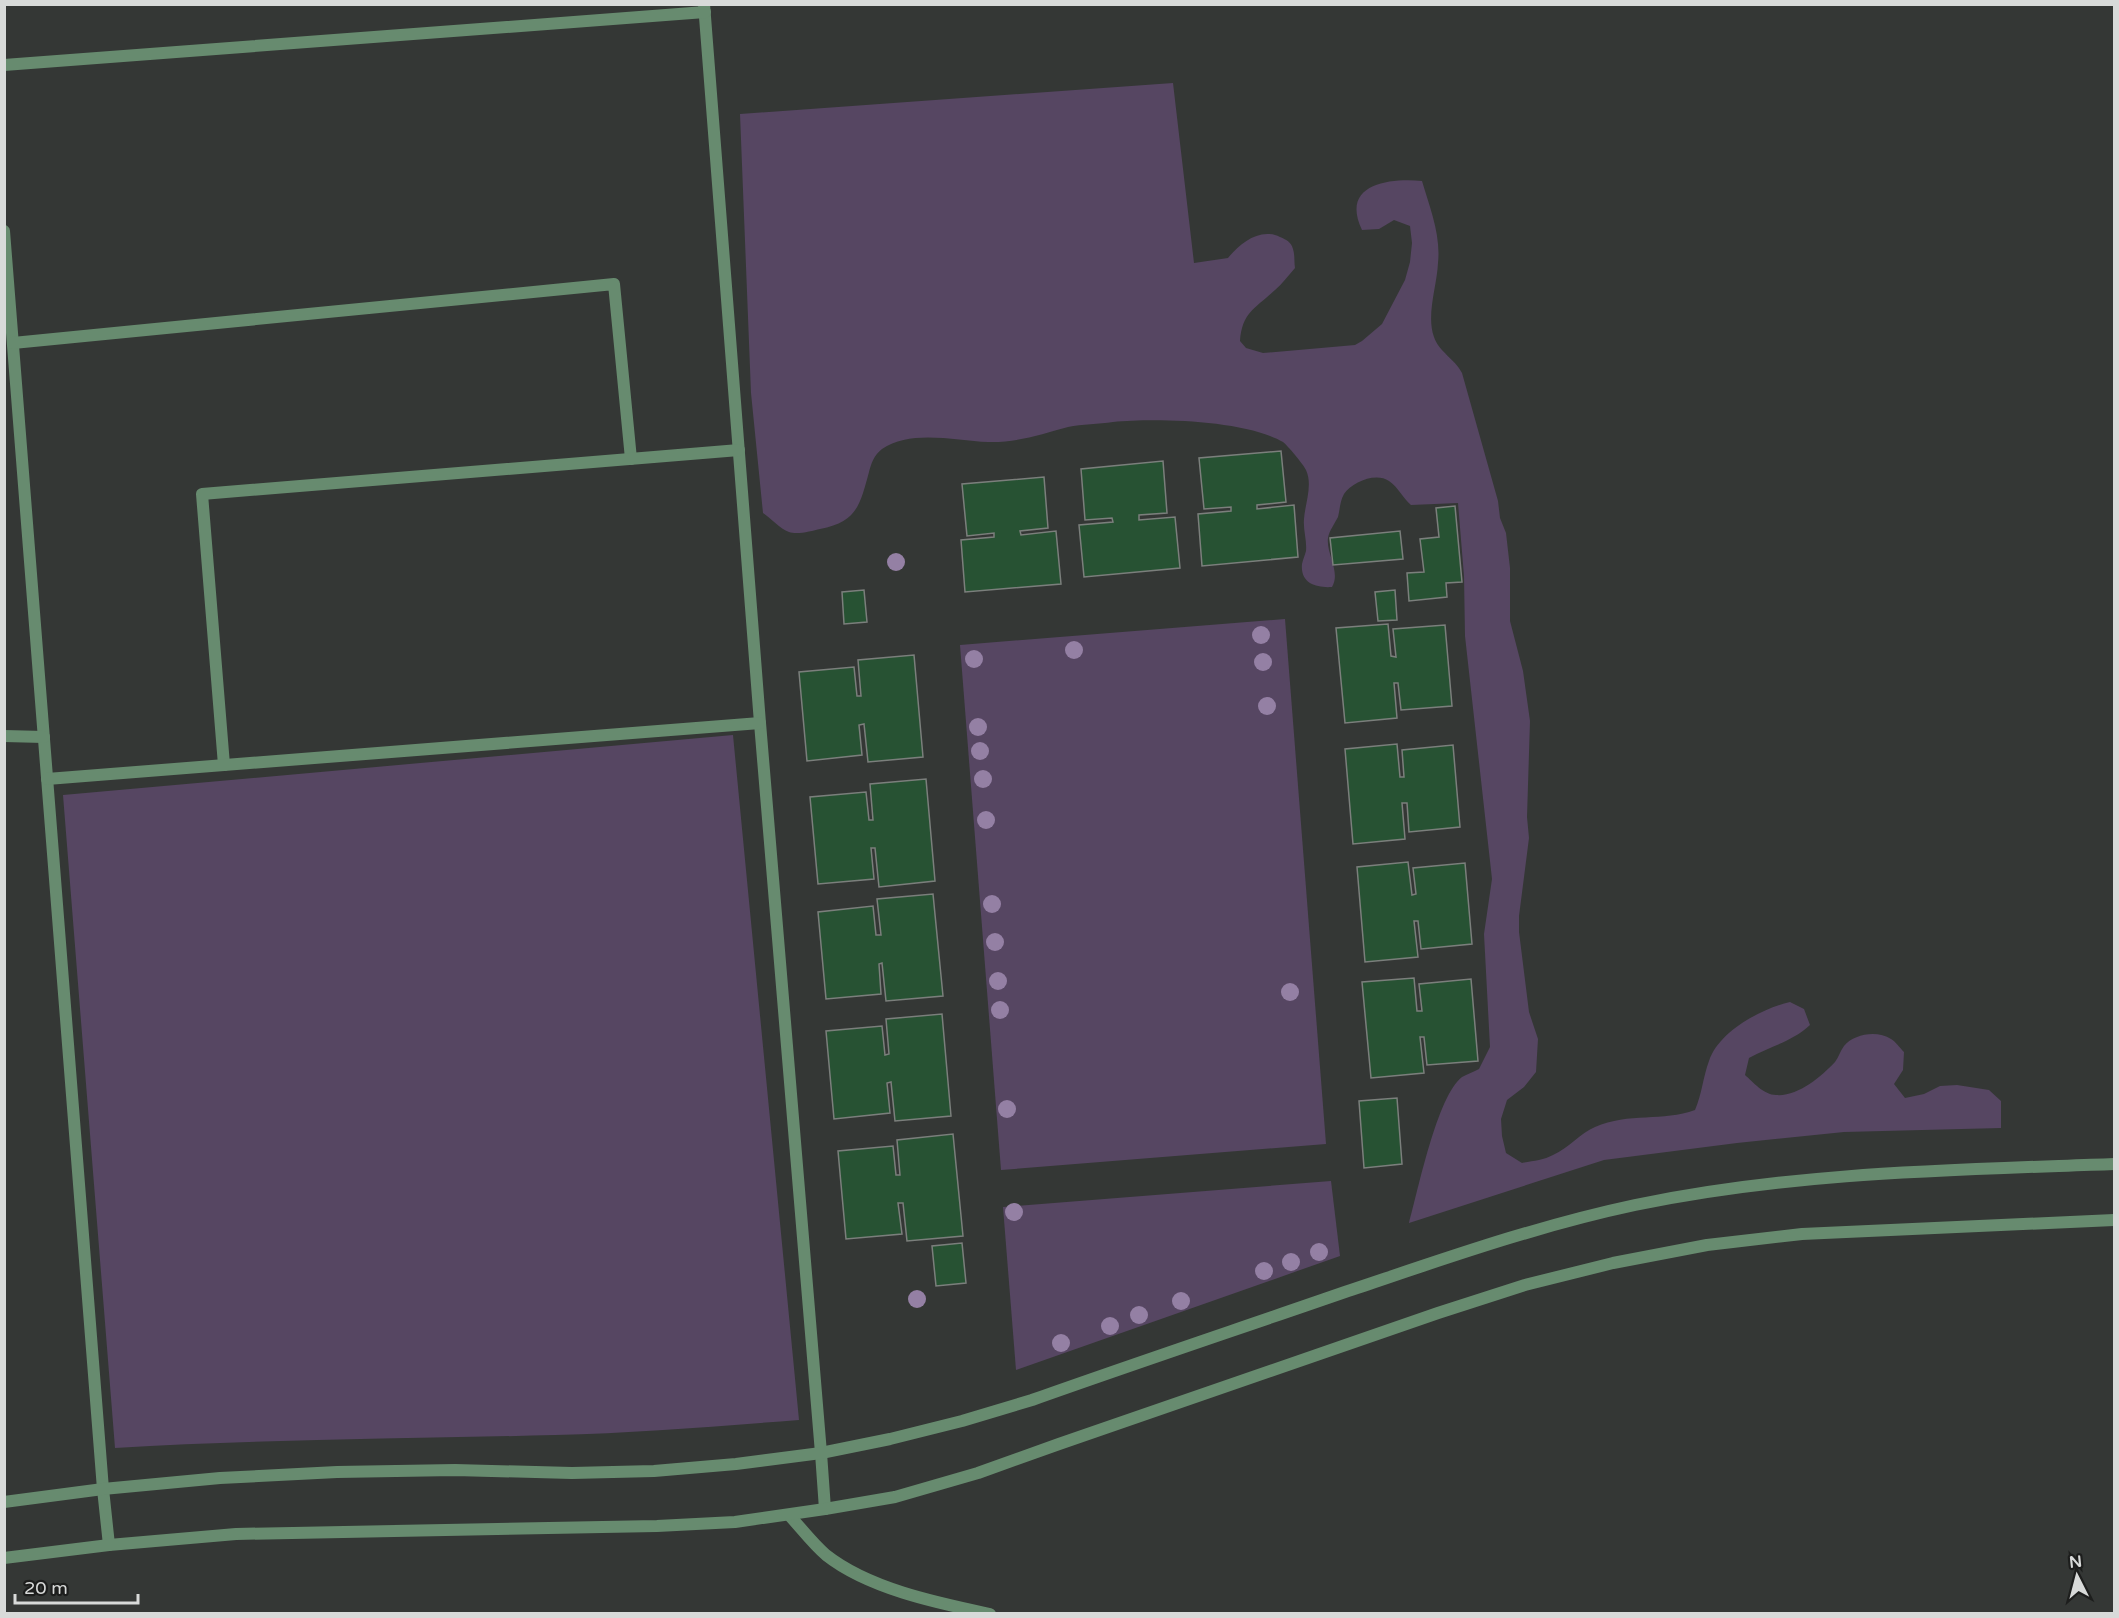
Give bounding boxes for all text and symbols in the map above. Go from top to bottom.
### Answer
north arrow [2047,1546,2107,1606]
text: N [2068,1551,2083,1573]
scale bar [15,1567,138,1605]
text: 20 m [24,1577,68,1599]

